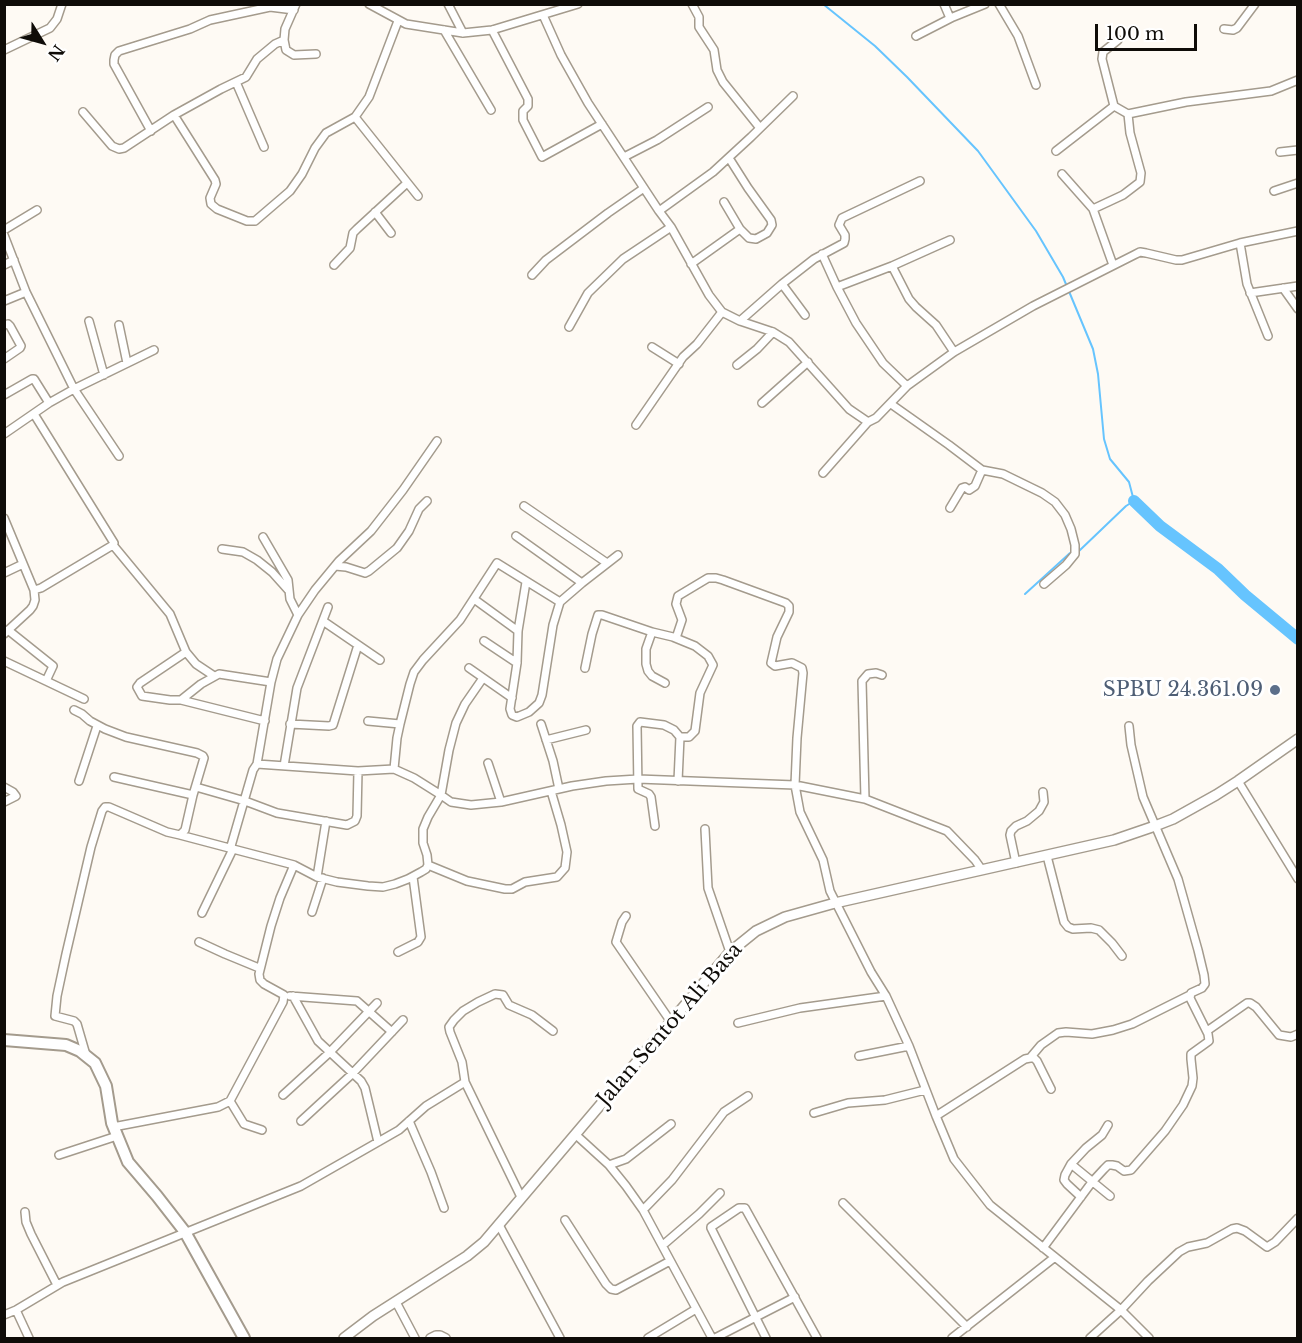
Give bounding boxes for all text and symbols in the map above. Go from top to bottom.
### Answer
north arrow [12,12,72,72]
scale bar [1098,12,1200,50]
text: 100 m [1106,23,1164,45]
text: N [44,41,69,65]
place label: SPBU 24.361.09 [1103,678,1263,702]
marker: SPBU 24.361.09 [1268,683,1282,697]
street label: Jalan Sentot Ali Basa [593,938,747,1112]

